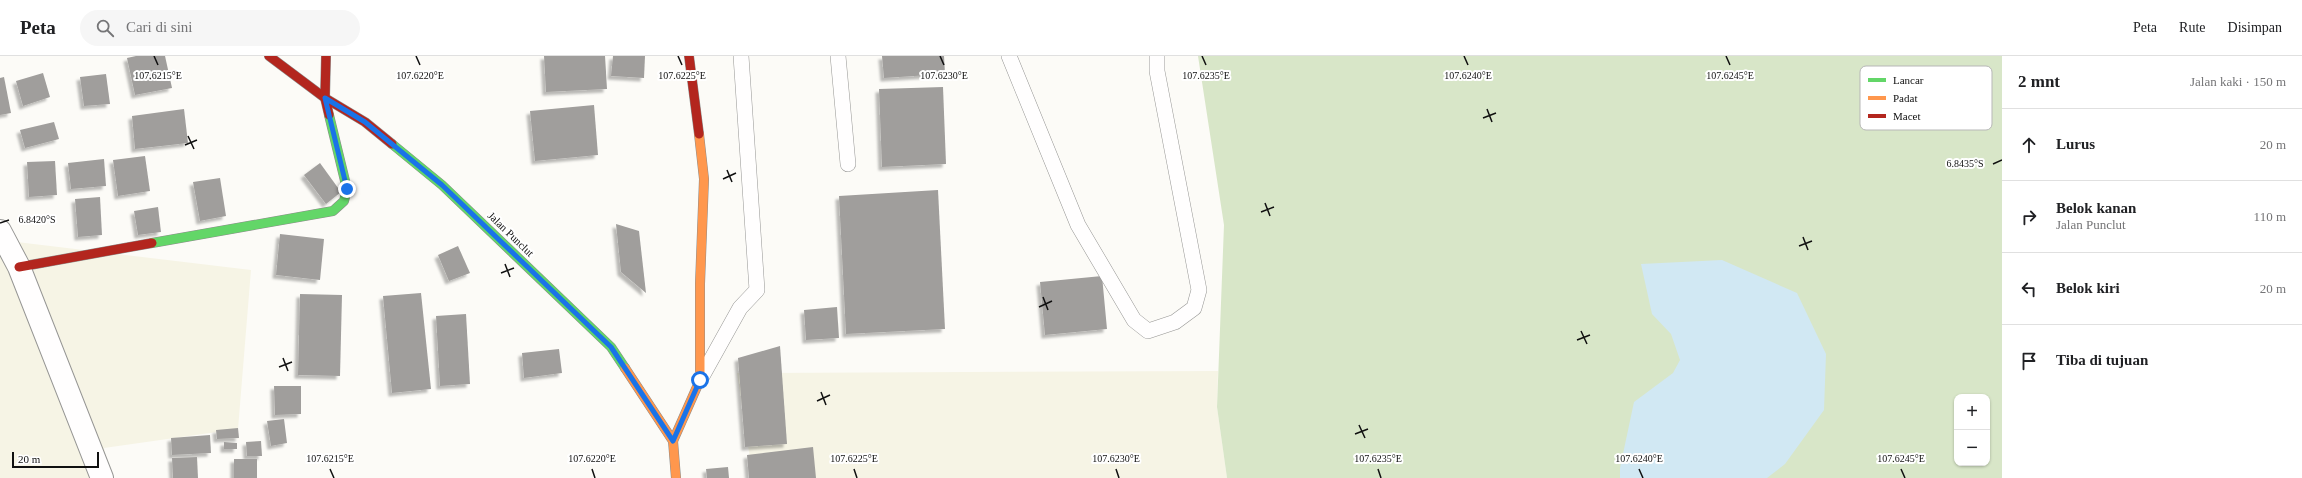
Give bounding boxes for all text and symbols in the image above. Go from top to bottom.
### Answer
search box [80,10,360,46]
text: Peta [20,17,56,38]
icon: search [94,17,116,39]
text: Cari di sini [126,19,193,35]
text: Peta [2133,20,2157,35]
text: Rute [2179,20,2206,35]
text: Disimpan [2228,20,2282,35]
legend [1860,66,1992,130]
text: 107.6215°E [134,70,182,81]
text: 107.6220°E [396,70,444,81]
text: 107.6225°E [658,70,706,81]
text: 107.6230°E [920,70,968,81]
text: 107.6235°E [1182,70,1230,81]
text: 107.6240°E [1444,70,1492,81]
text: 107.6245°E [1706,70,1754,81]
text: 2 mnt [2018,72,2060,91]
text: Lancar [1893,74,1924,86]
text: Jalan kaki · 150 m [2190,74,2286,89]
text: Padat [1893,92,1917,104]
text: Macet [1893,110,1920,122]
icon: ahead [2018,134,2040,156]
text: Lurus [2056,136,2095,152]
text: 20 m [2260,137,2286,152]
text: 6.8435°S [1946,158,1984,169]
route end [338,180,356,198]
text: Belok kanan [2056,200,2136,216]
icon: right [2018,206,2040,228]
street label: Jalan Punclut [486,209,536,259]
text: 110 m [2254,209,2286,224]
text: 6.8420°S [18,214,56,225]
text: Jalan Punclut [2056,217,2126,232]
icon: left [2018,278,2040,300]
text: Belok kiri [2056,280,2120,296]
text: 20 m [2260,281,2286,296]
icon: arrive [2018,350,2040,372]
text: Tiba di tujuan [2056,352,2148,368]
route start [691,371,709,389]
map controls [1954,394,1990,466]
button: + [1954,394,1990,430]
button: − [1954,430,1990,466]
scale bar [12,450,99,469]
text: 20 m [18,453,40,465]
text: 107.6215°E [306,453,354,464]
text: 107.6220°E [568,453,616,464]
text: 107.6225°E [830,453,878,464]
text: 107.6230°E [1092,453,1140,464]
text: 107.6235°E [1354,453,1402,464]
text: 107.6240°E [1615,453,1663,464]
text: 107.6245°E [1877,453,1925,464]

